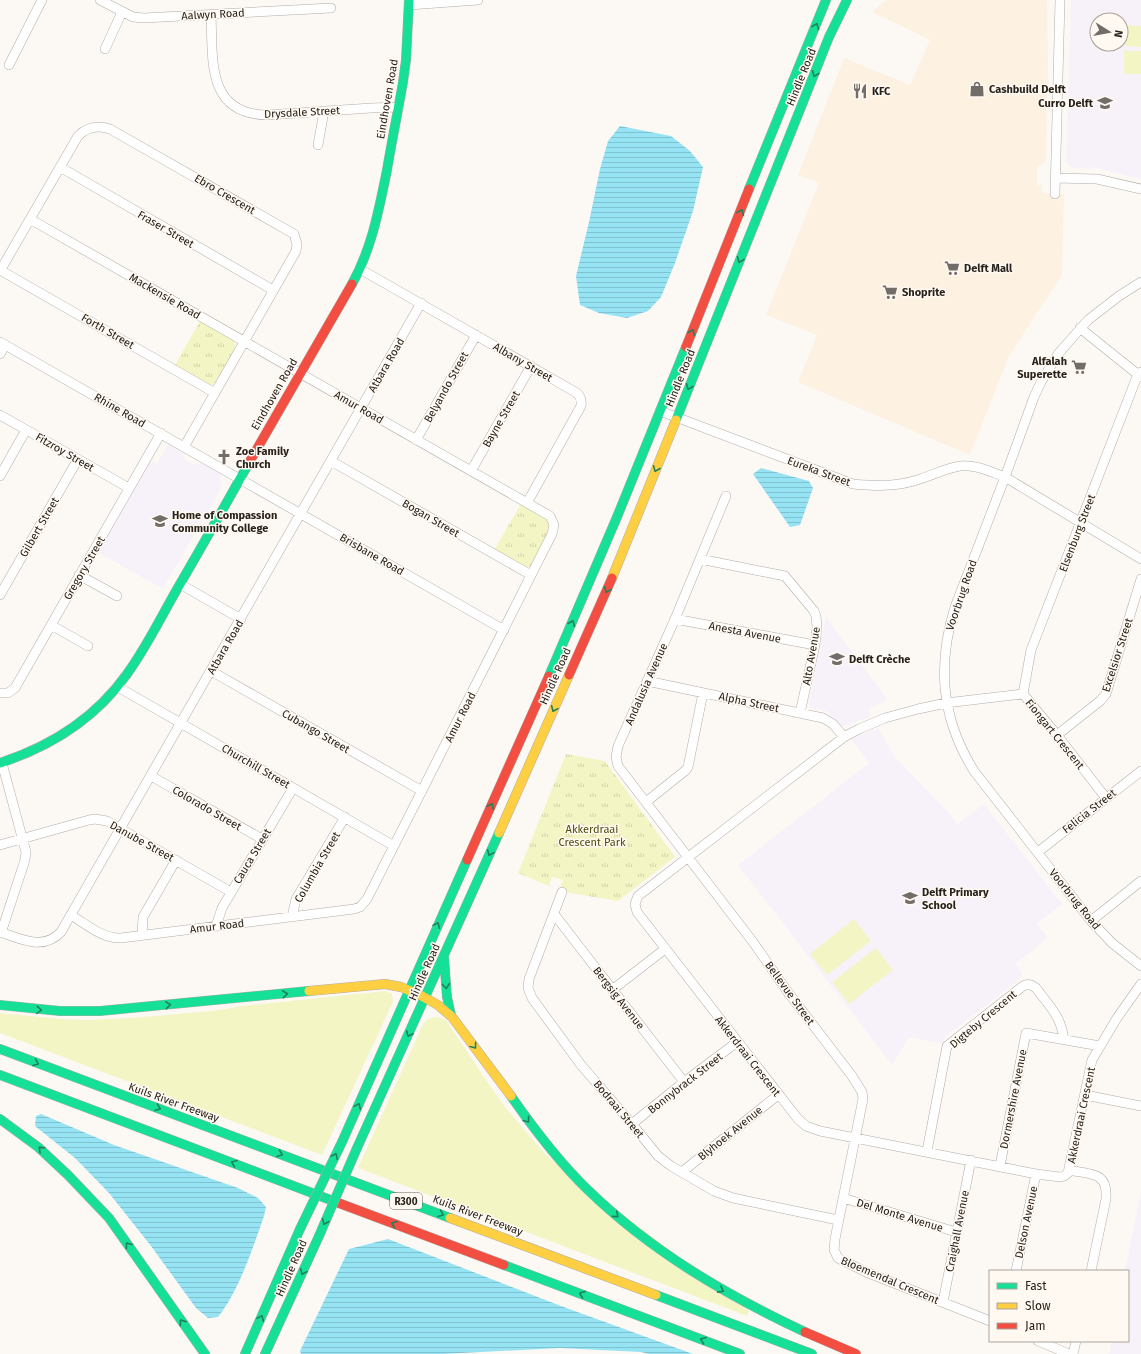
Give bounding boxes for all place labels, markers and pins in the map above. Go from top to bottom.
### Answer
shop icon: Cashbuild Delft [968,80,986,98]
restaurant icon: KFC [851,82,869,100]
place label: Cashbuild Delft [989,83,1067,96]
place label: KFC [872,85,891,98]
school or university icon: Curro Delft [1096,94,1114,112]
place label: Curro Delft [1038,97,1094,110]
supermarket icon: Delft Mall [943,259,961,277]
place label: Delft Mall [964,262,1013,275]
supermarket icon: Shoprite [881,283,899,301]
place label: Shoprite [902,286,945,299]
place label: Alfalah Superette [1017,355,1067,381]
supermarket icon: Alfalah Superette [1070,358,1088,376]
place label: Zoe Family Church [236,445,289,471]
church icon: Zoe Family Church [215,448,233,466]
place label: Home of Compassion Community College [172,509,277,535]
school or university icon: Home of Compassion Community College [151,512,169,530]
school or university icon: Delft Crèche [828,650,846,668]
place label: Delft Crèche [849,653,910,666]
place label: Delft Primary School [922,886,989,912]
school or university icon: Delft Primary School [901,889,919,907]

